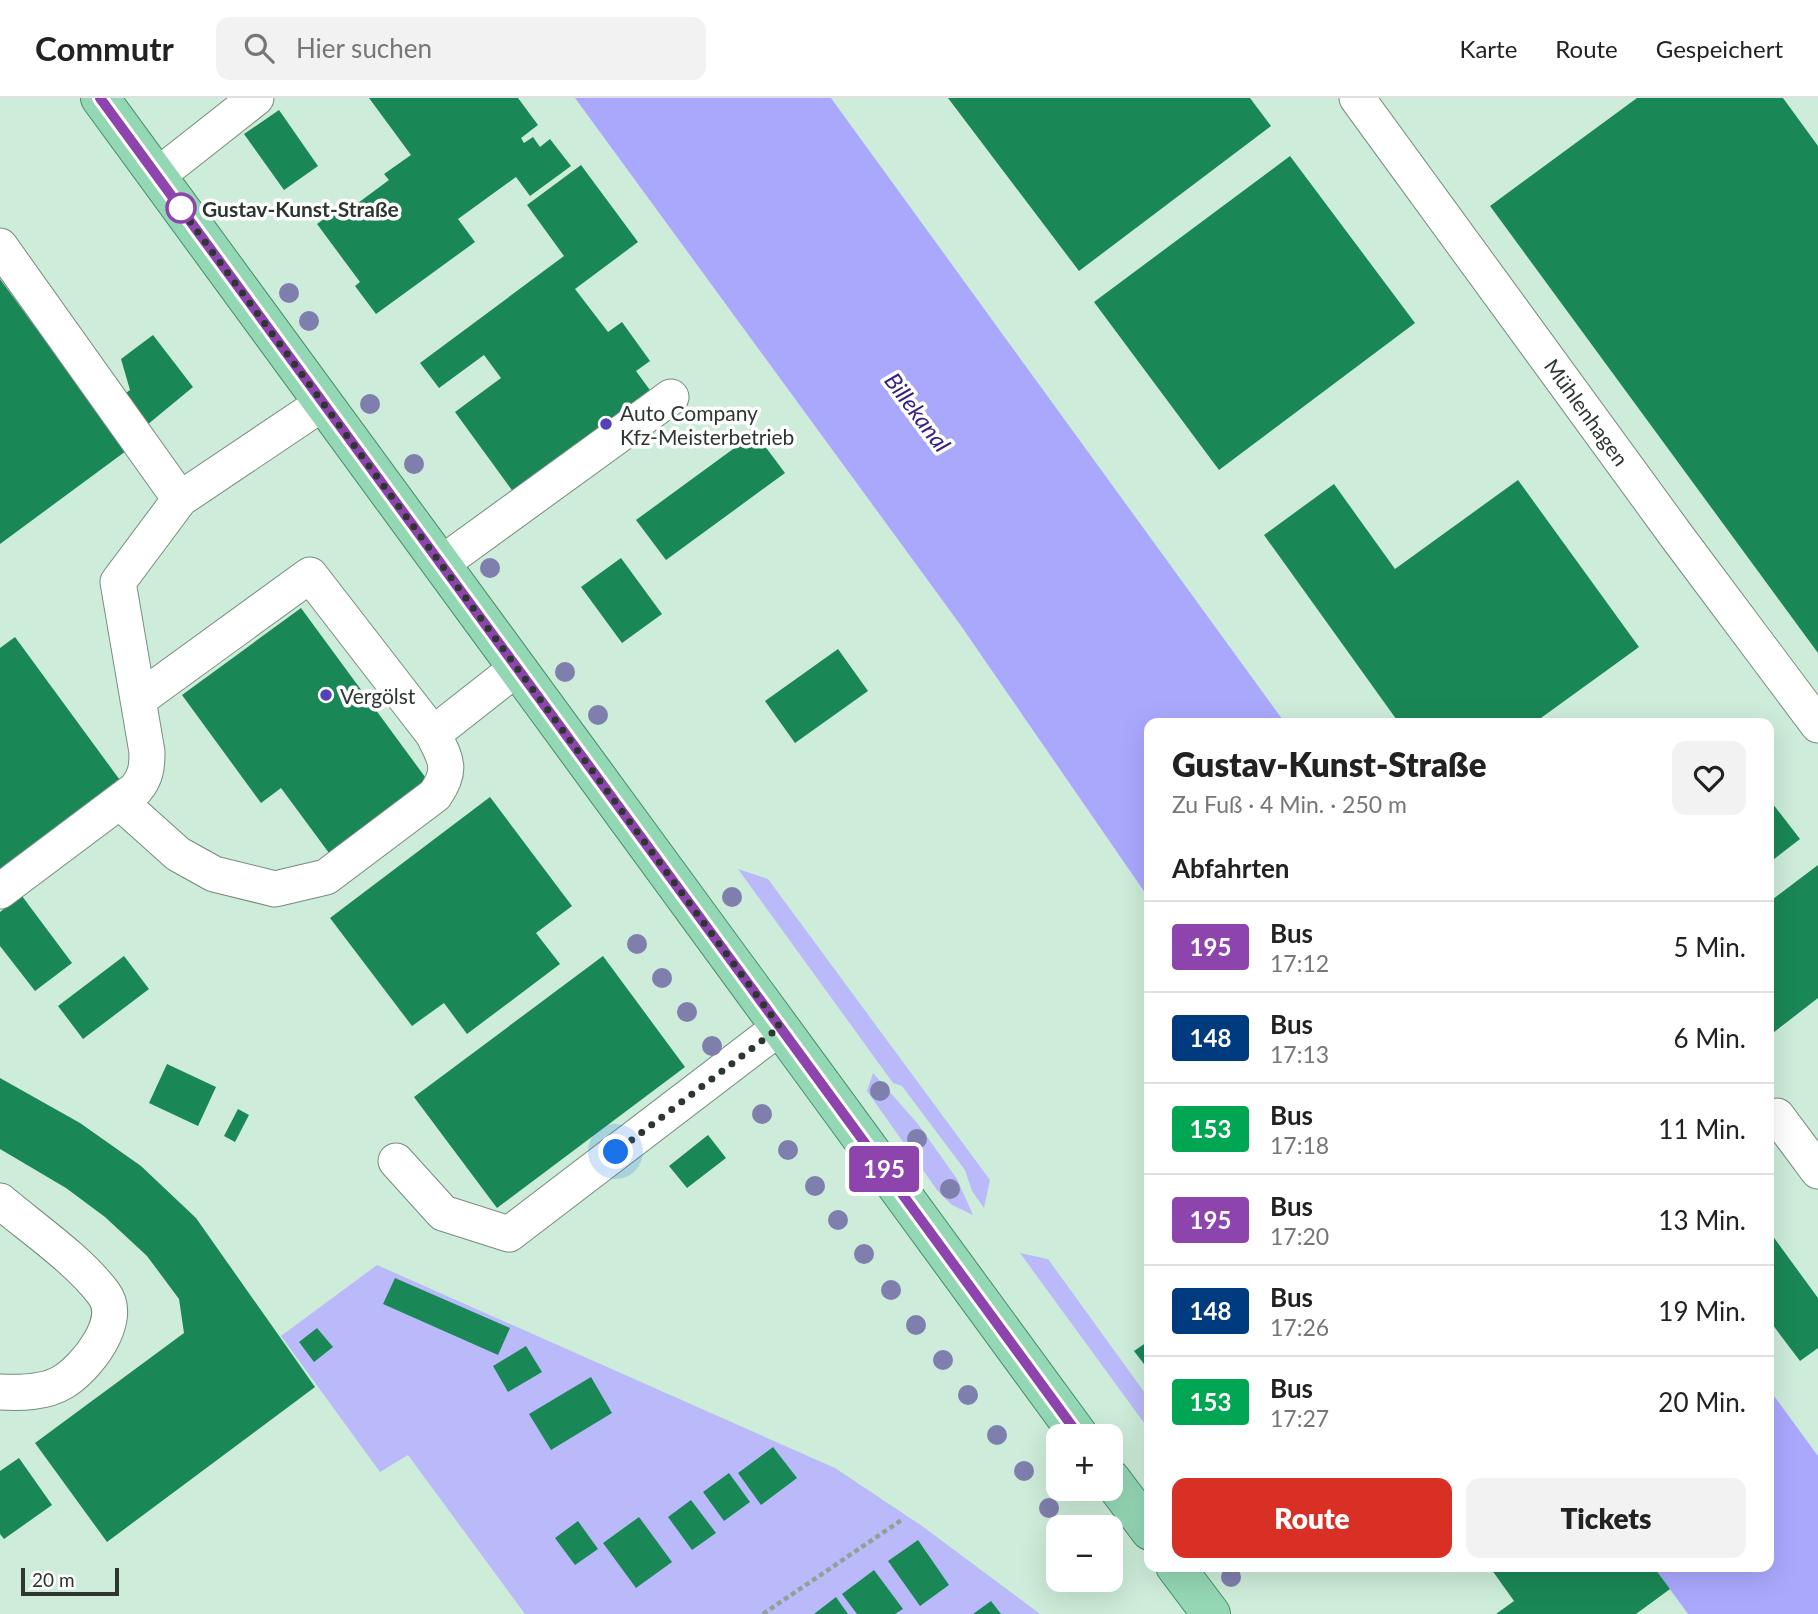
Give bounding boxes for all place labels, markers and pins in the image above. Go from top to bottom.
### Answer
marker: Gustav-Kunst-Straße [166,193,196,223]
place label: Gustav-Kunst-Straße [202,196,399,221]
place label: Auto Company Kfz-Meisterbetrieb [620,400,794,449]
marker: Auto Company Kfz-Meisterbetrieb [598,416,614,432]
place label: Vergölst [340,683,416,708]
marker: Vergölst [318,687,334,703]

